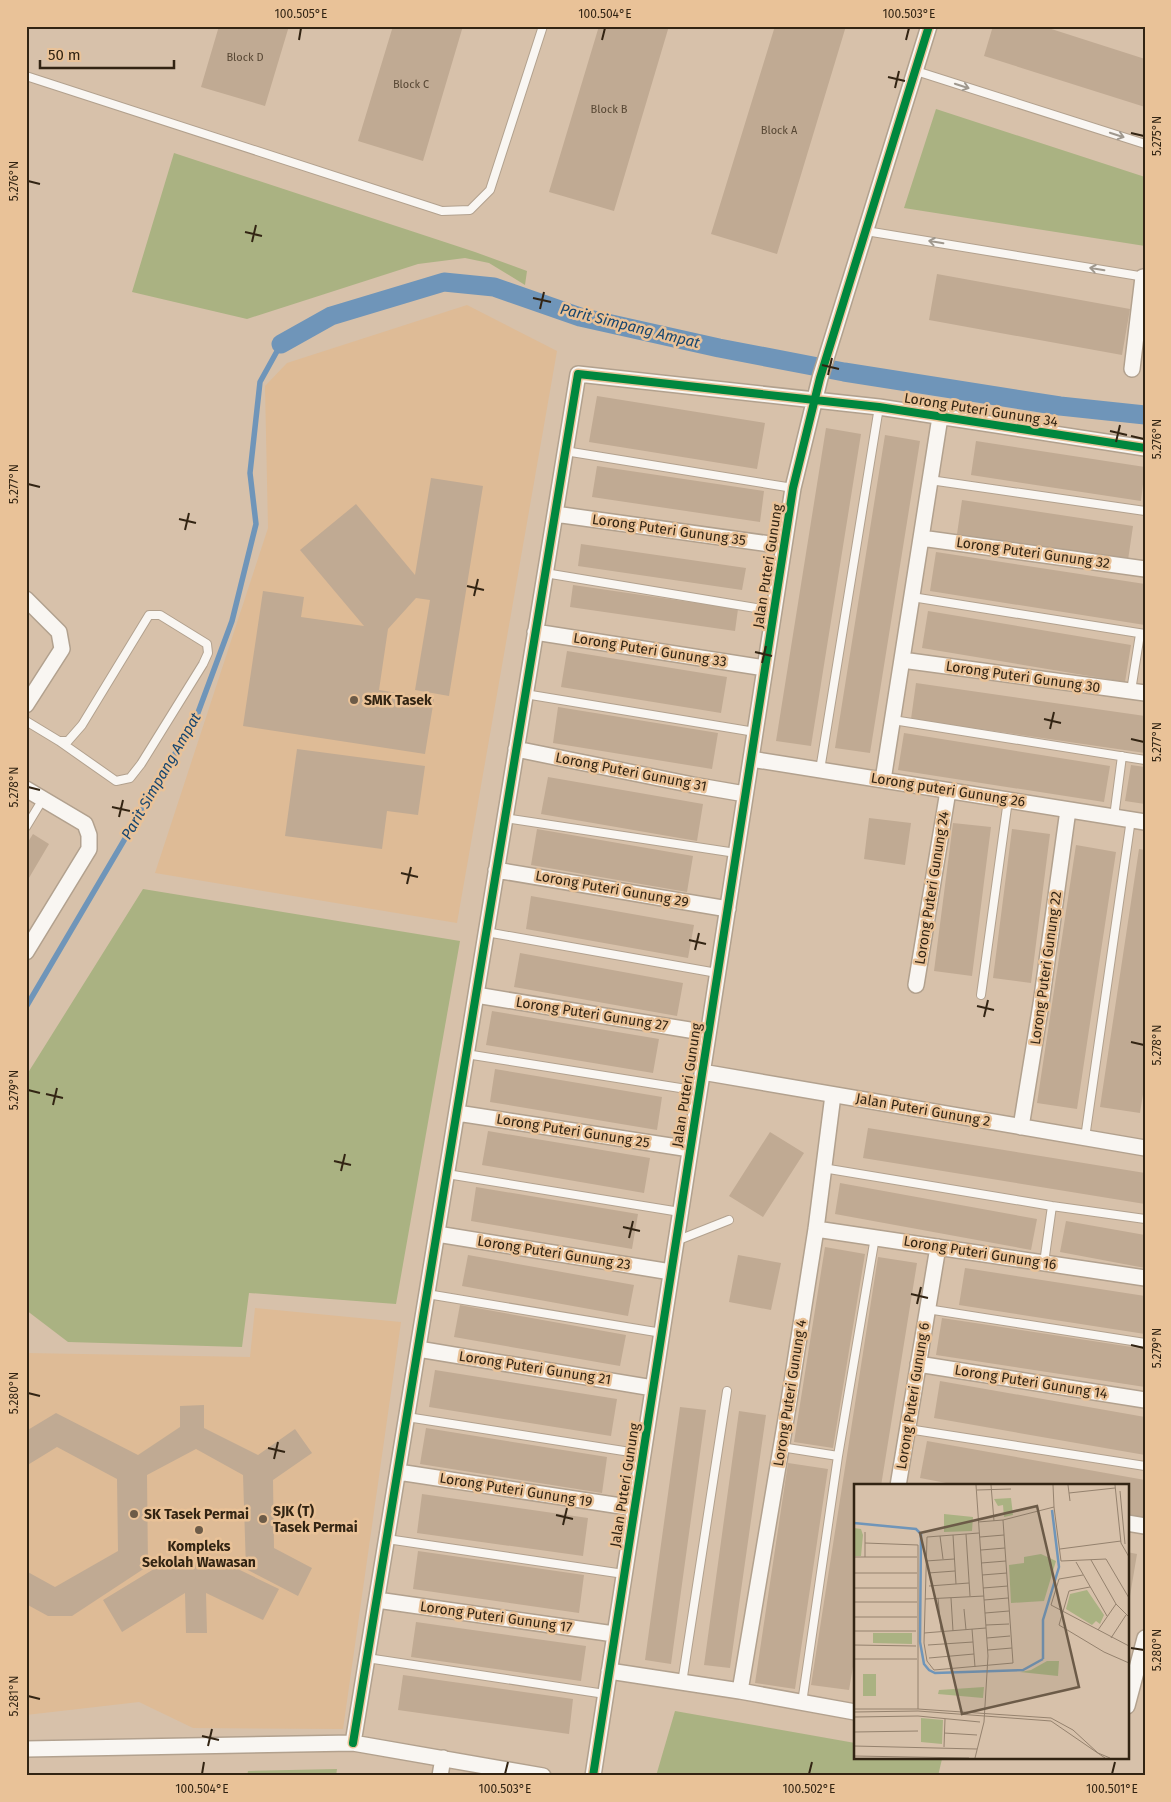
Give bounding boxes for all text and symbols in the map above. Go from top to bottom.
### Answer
text: 100.505°E [275,7,327,21]
text: 100.504°E [578,7,632,21]
text: 100.503°E [883,7,935,21]
scale bar [40,38,174,70]
text: 50 m [48,46,81,64]
house number: Block D [226,51,264,64]
house number: Block C [393,78,429,91]
one-way arrow [954,81,970,91]
house number: Block B [591,103,628,116]
text: 5.275°N [1150,116,1164,156]
house number: Block A [761,124,798,137]
one-way arrow [1108,131,1124,140]
text: 5.276°N [7,161,21,201]
one-way arrow [929,237,945,247]
one-way arrow [1089,264,1105,274]
water label: Parit Simpang Ampat [558,300,702,352]
street label: Lorong Puteri Gunung 34 [903,389,1060,431]
text: 5.276°N [1150,419,1164,459]
text: 5.277°N [7,464,21,504]
street label: Jalan Puteri Gunung [750,502,786,629]
street label: Lorong Puteri Gunung 35 [591,511,747,549]
street label: Lorong Puteri Gunung 32 [955,534,1111,572]
street label: Lorong Puteri Gunung 33 [572,629,728,671]
street label: Lorong Puteri Gunung 30 [945,658,1102,696]
place label: SMK Tasek [364,692,432,709]
marker: SMK Tasek [348,694,360,706]
water label: Parit Simpang Ampat [117,709,205,842]
text: 5.277°N [1150,722,1164,762]
street label: Lorong Puteri Gunung 31 [554,749,708,795]
text: 5.278°N [7,767,21,807]
street label: Lorong puteri Gunung 26 [870,769,1026,811]
street label: Lorong Puteri Gunung 24 [911,810,953,966]
street label: Lorong Puteri Gunung 29 [534,867,690,911]
street label: Lorong Puteri Gunung 22 [1027,890,1065,1046]
street label: Lorong Puteri Gunung 27 [515,994,669,1034]
street label: Jalan Puteri Gunung [669,1021,705,1148]
text: 5.278°N [1150,1025,1164,1065]
text: 5.279°N [7,1070,21,1110]
street label: Jalan Puteri Gunung 2 [854,1090,992,1130]
street label: Lorong Puteri Gunung 25 [495,1110,651,1152]
street label: Lorong Puteri Gunung 23 [476,1232,632,1274]
street label: Lorong Puteri Gunung 16 [902,1233,1058,1273]
street label: Lorong Puteri Gunung 4 [770,1318,810,1468]
street label: Lorong Puteri Gunung 6 [893,1321,933,1471]
text: 5.279°N [1150,1328,1164,1368]
street label: Lorong Puteri Gunung 21 [458,1348,612,1388]
street label: Lorong Puteri Gunung 14 [953,1362,1109,1403]
text: 5.280°N [7,1372,21,1414]
street label: Jalan Puteri Gunung [607,1421,643,1548]
street label: Lorong Puteri Gunung 19 [438,1470,594,1510]
inset map [854,1484,1128,1760]
place label: SJK (T) Tasek Permai [273,1503,358,1536]
place label: SK Tasek Permai [144,1506,249,1523]
marker: SK Tasek Permai [128,1508,140,1520]
marker: SJK (T) Tasek Permai [257,1513,269,1525]
marker: Kompleks Sekolah Wawasan [193,1524,205,1536]
place label: Kompleks Sekolah Wawasan [142,1538,256,1571]
street label: Lorong Puteri Gunung 17 [419,1598,573,1636]
text: 5.280°N [1150,1629,1164,1671]
text: 5.281°N [7,1676,21,1716]
text: 100.504°E [175,1782,229,1796]
text: 100.503°E [479,1782,531,1796]
text: 100.502°E [783,1782,835,1796]
text: 100.501°E [1086,1782,1138,1796]

